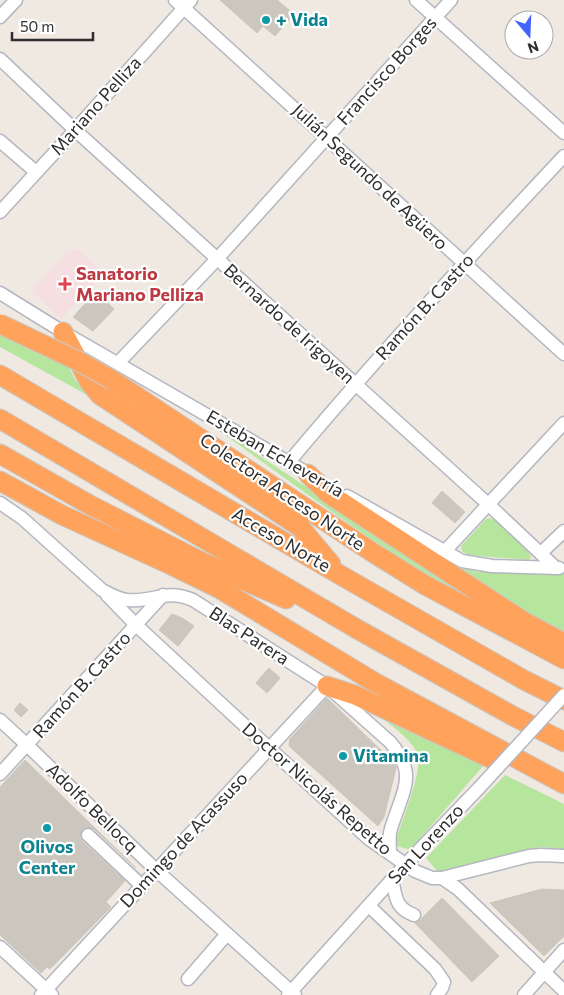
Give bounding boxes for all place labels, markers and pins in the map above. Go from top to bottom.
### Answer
place label: + Vida [276,8,328,30]
marker: + Vida [260,14,272,26]
place label: Sanatorio Mariano Pelliza [76,262,204,305]
marker: Sanatorio Mariano Pelliza [58,277,72,291]
place label: Vitamina [353,744,429,766]
marker: Vitamina [337,750,349,762]
marker: Olivos Center [41,822,53,834]
place label: Olivos Center [19,835,76,878]

